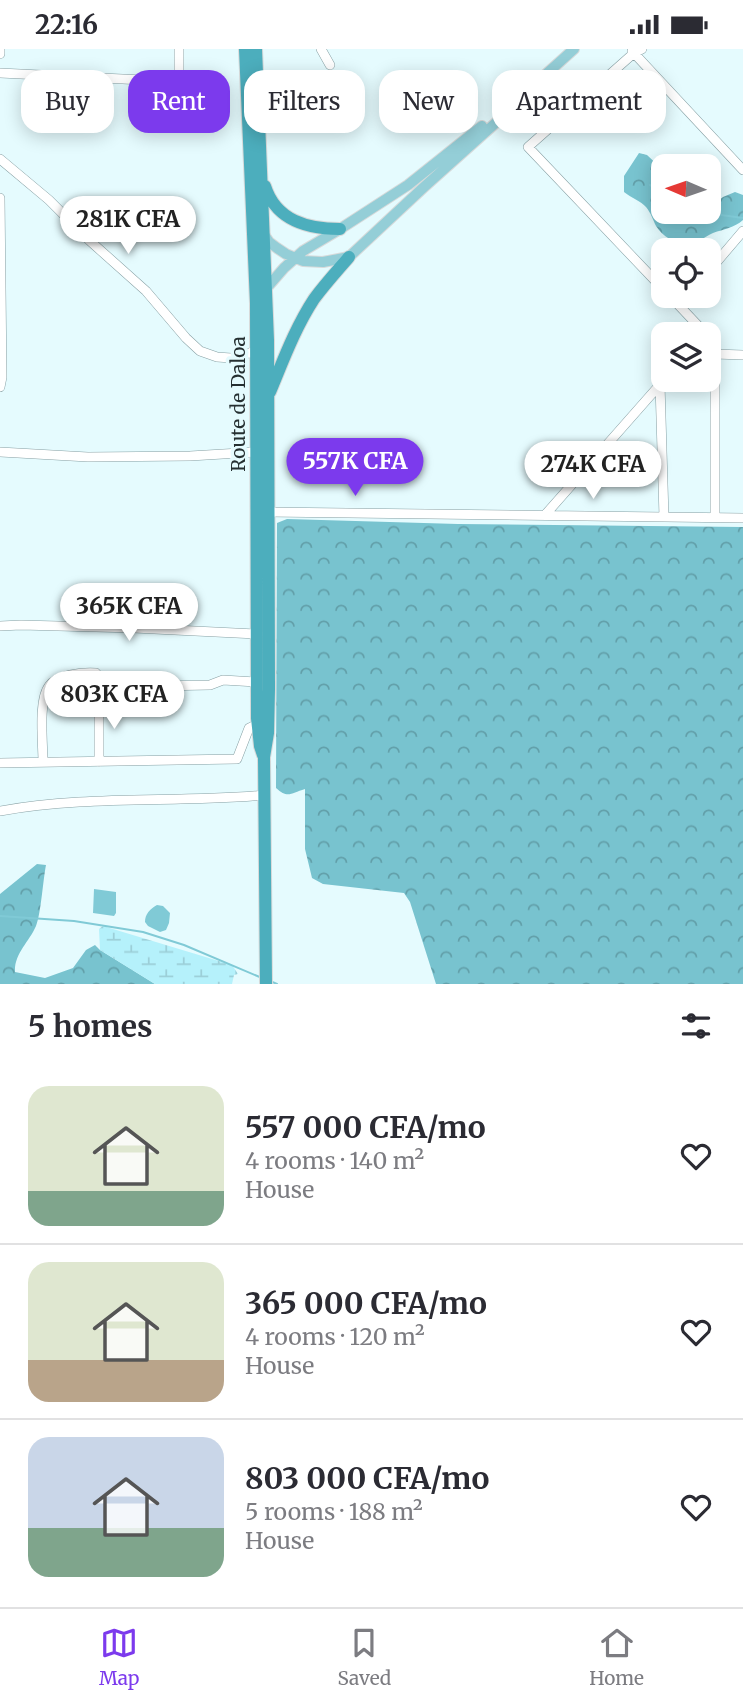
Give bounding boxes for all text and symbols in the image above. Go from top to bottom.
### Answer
text: 22:16 [35,8,98,41]
chip: Buy [21,70,114,133]
chip: Rent [128,70,230,133]
chip: Filters [244,70,365,133]
chip: New [379,70,478,133]
chip: Apartment [492,70,666,133]
north arrow [651,154,721,224]
map controls [651,154,721,392]
pin: 281K CFA [56,197,200,256]
text: 281K CFA [76,204,180,233]
button: locate [651,238,721,308]
button: layers [651,322,721,392]
street label: Route de Daloa [226,336,250,472]
pin: 557K CFA [283,439,427,498]
pin: 274K CFA [521,441,665,501]
text: 557K CFA [302,446,408,475]
text: 274K CFA [540,449,646,478]
pin: 365K CFA [57,583,201,643]
text: 365K CFA [76,591,182,620]
pin: 803K CFA [42,671,186,731]
text: 803K CFA [60,679,168,708]
text: 5 homes [28,1007,153,1045]
icon: filters [677,1007,715,1045]
text: 557 000 CFA/mo [245,1108,486,1146]
icon: home [84,1114,168,1198]
icon: heart [677,1137,715,1175]
text: 4 rooms · 140 m² [245,1146,424,1175]
text: House [245,1175,314,1204]
text: 365 000 CFA/mo [245,1284,487,1322]
icon: home [84,1290,168,1374]
icon: heart [677,1313,715,1351]
text: 4 rooms · 120 m² [245,1322,425,1351]
text: House [245,1351,314,1380]
text: 803 000 CFA/mo [245,1459,489,1497]
icon: home [84,1465,168,1549]
icon: heart [677,1488,715,1526]
text: 5 rooms · 188 m² [245,1497,423,1526]
text: House [245,1526,314,1555]
tab: Map [99,1624,139,1690]
tab: Saved [337,1624,391,1690]
tab: Home [589,1624,644,1690]

